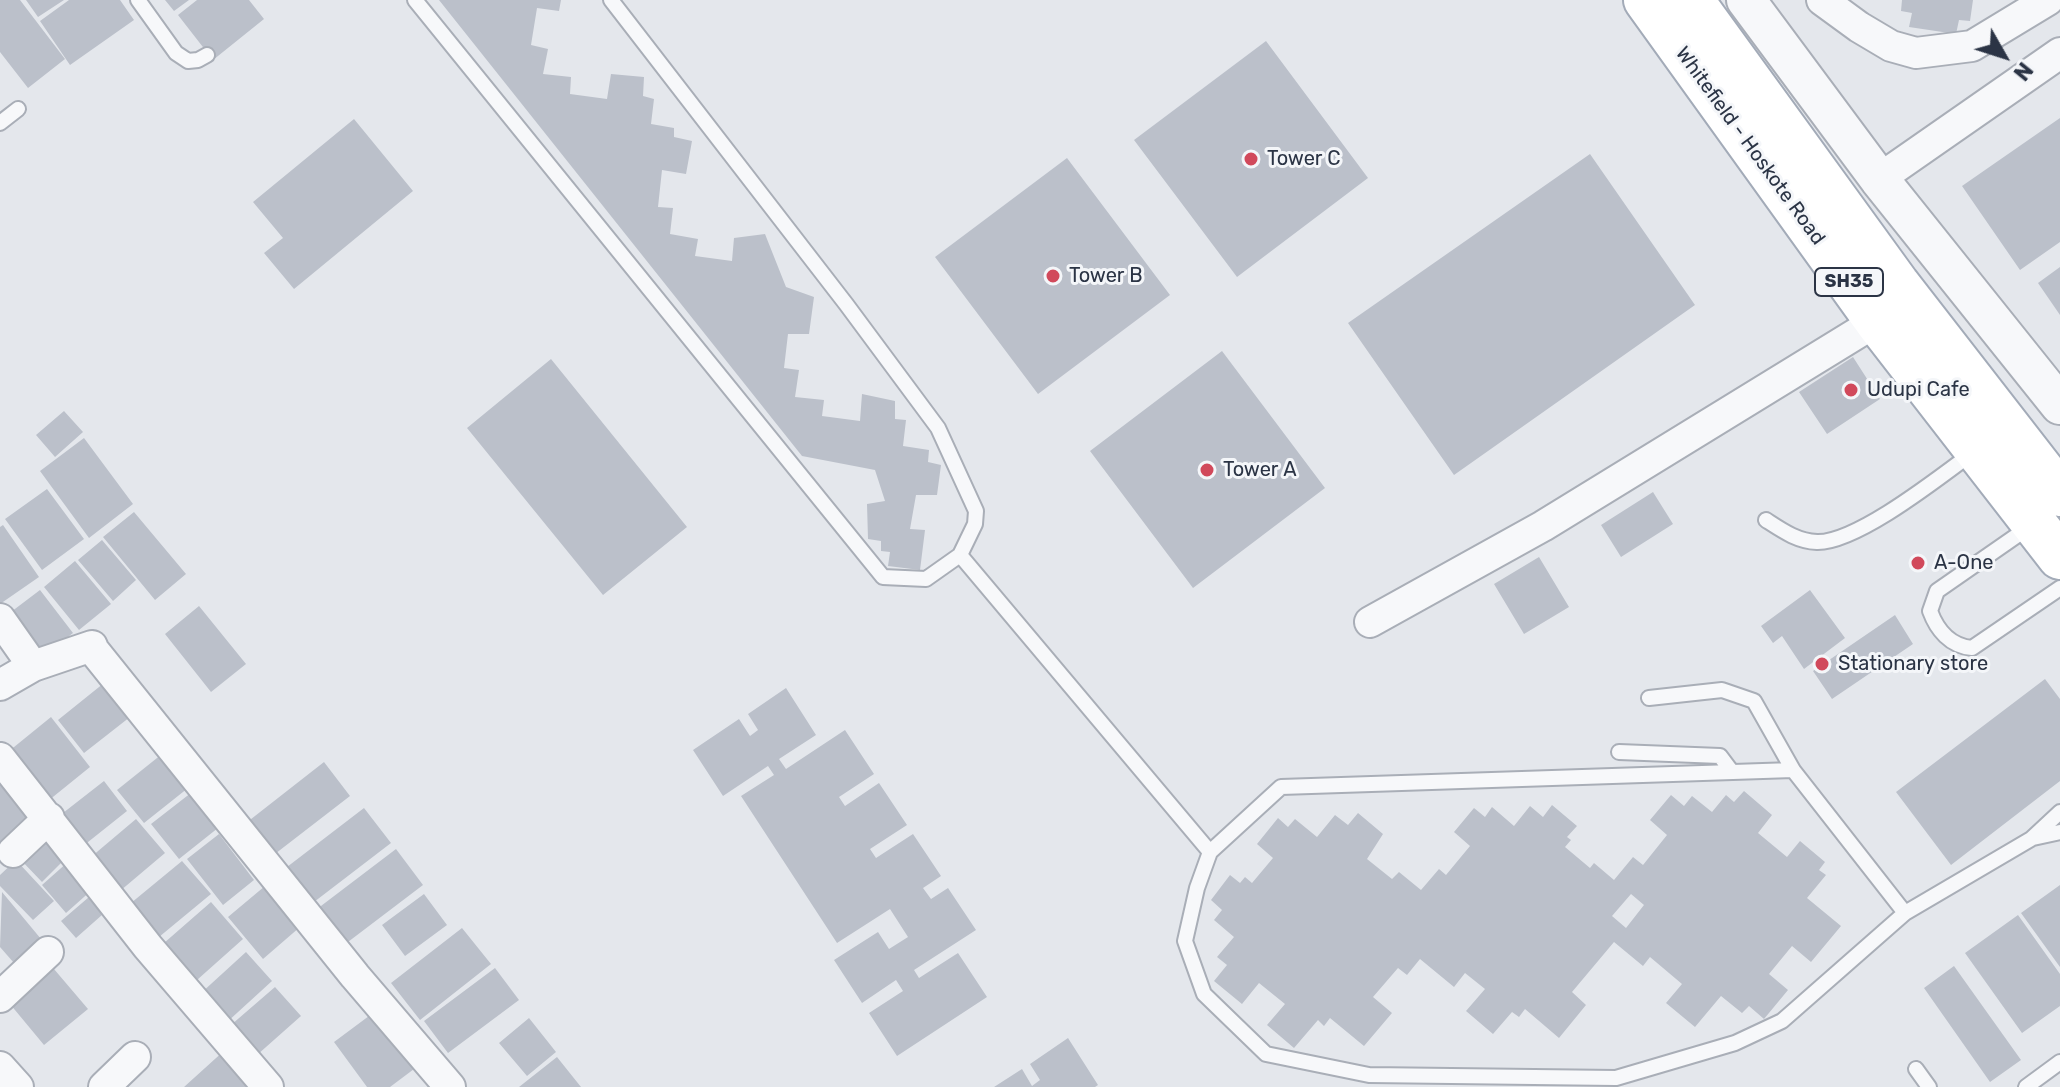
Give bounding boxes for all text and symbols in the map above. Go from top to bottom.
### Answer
north arrow [1964,16,2044,96]
street label: Whitefield - Hoskote Road [1670,42,1830,250]
text: N [2008,57,2039,86]
place label: Tower C [1267,147,1341,171]
marker: Tower C [1242,150,1260,168]
place label: Tower B [1069,264,1143,288]
marker: Tower B [1044,267,1062,285]
road number: SH35 [1815,268,1883,296]
place label: Udupi Cafe [1867,378,1970,402]
marker: Udupi Cafe [1842,381,1860,399]
place label: Tower A [1223,458,1297,482]
marker: Tower A [1198,461,1216,479]
place label: A-One [1934,551,1993,575]
marker: A-One [1909,554,1927,572]
place label: Stationary store [1838,652,1988,676]
marker: Stationary store [1813,655,1831,673]

